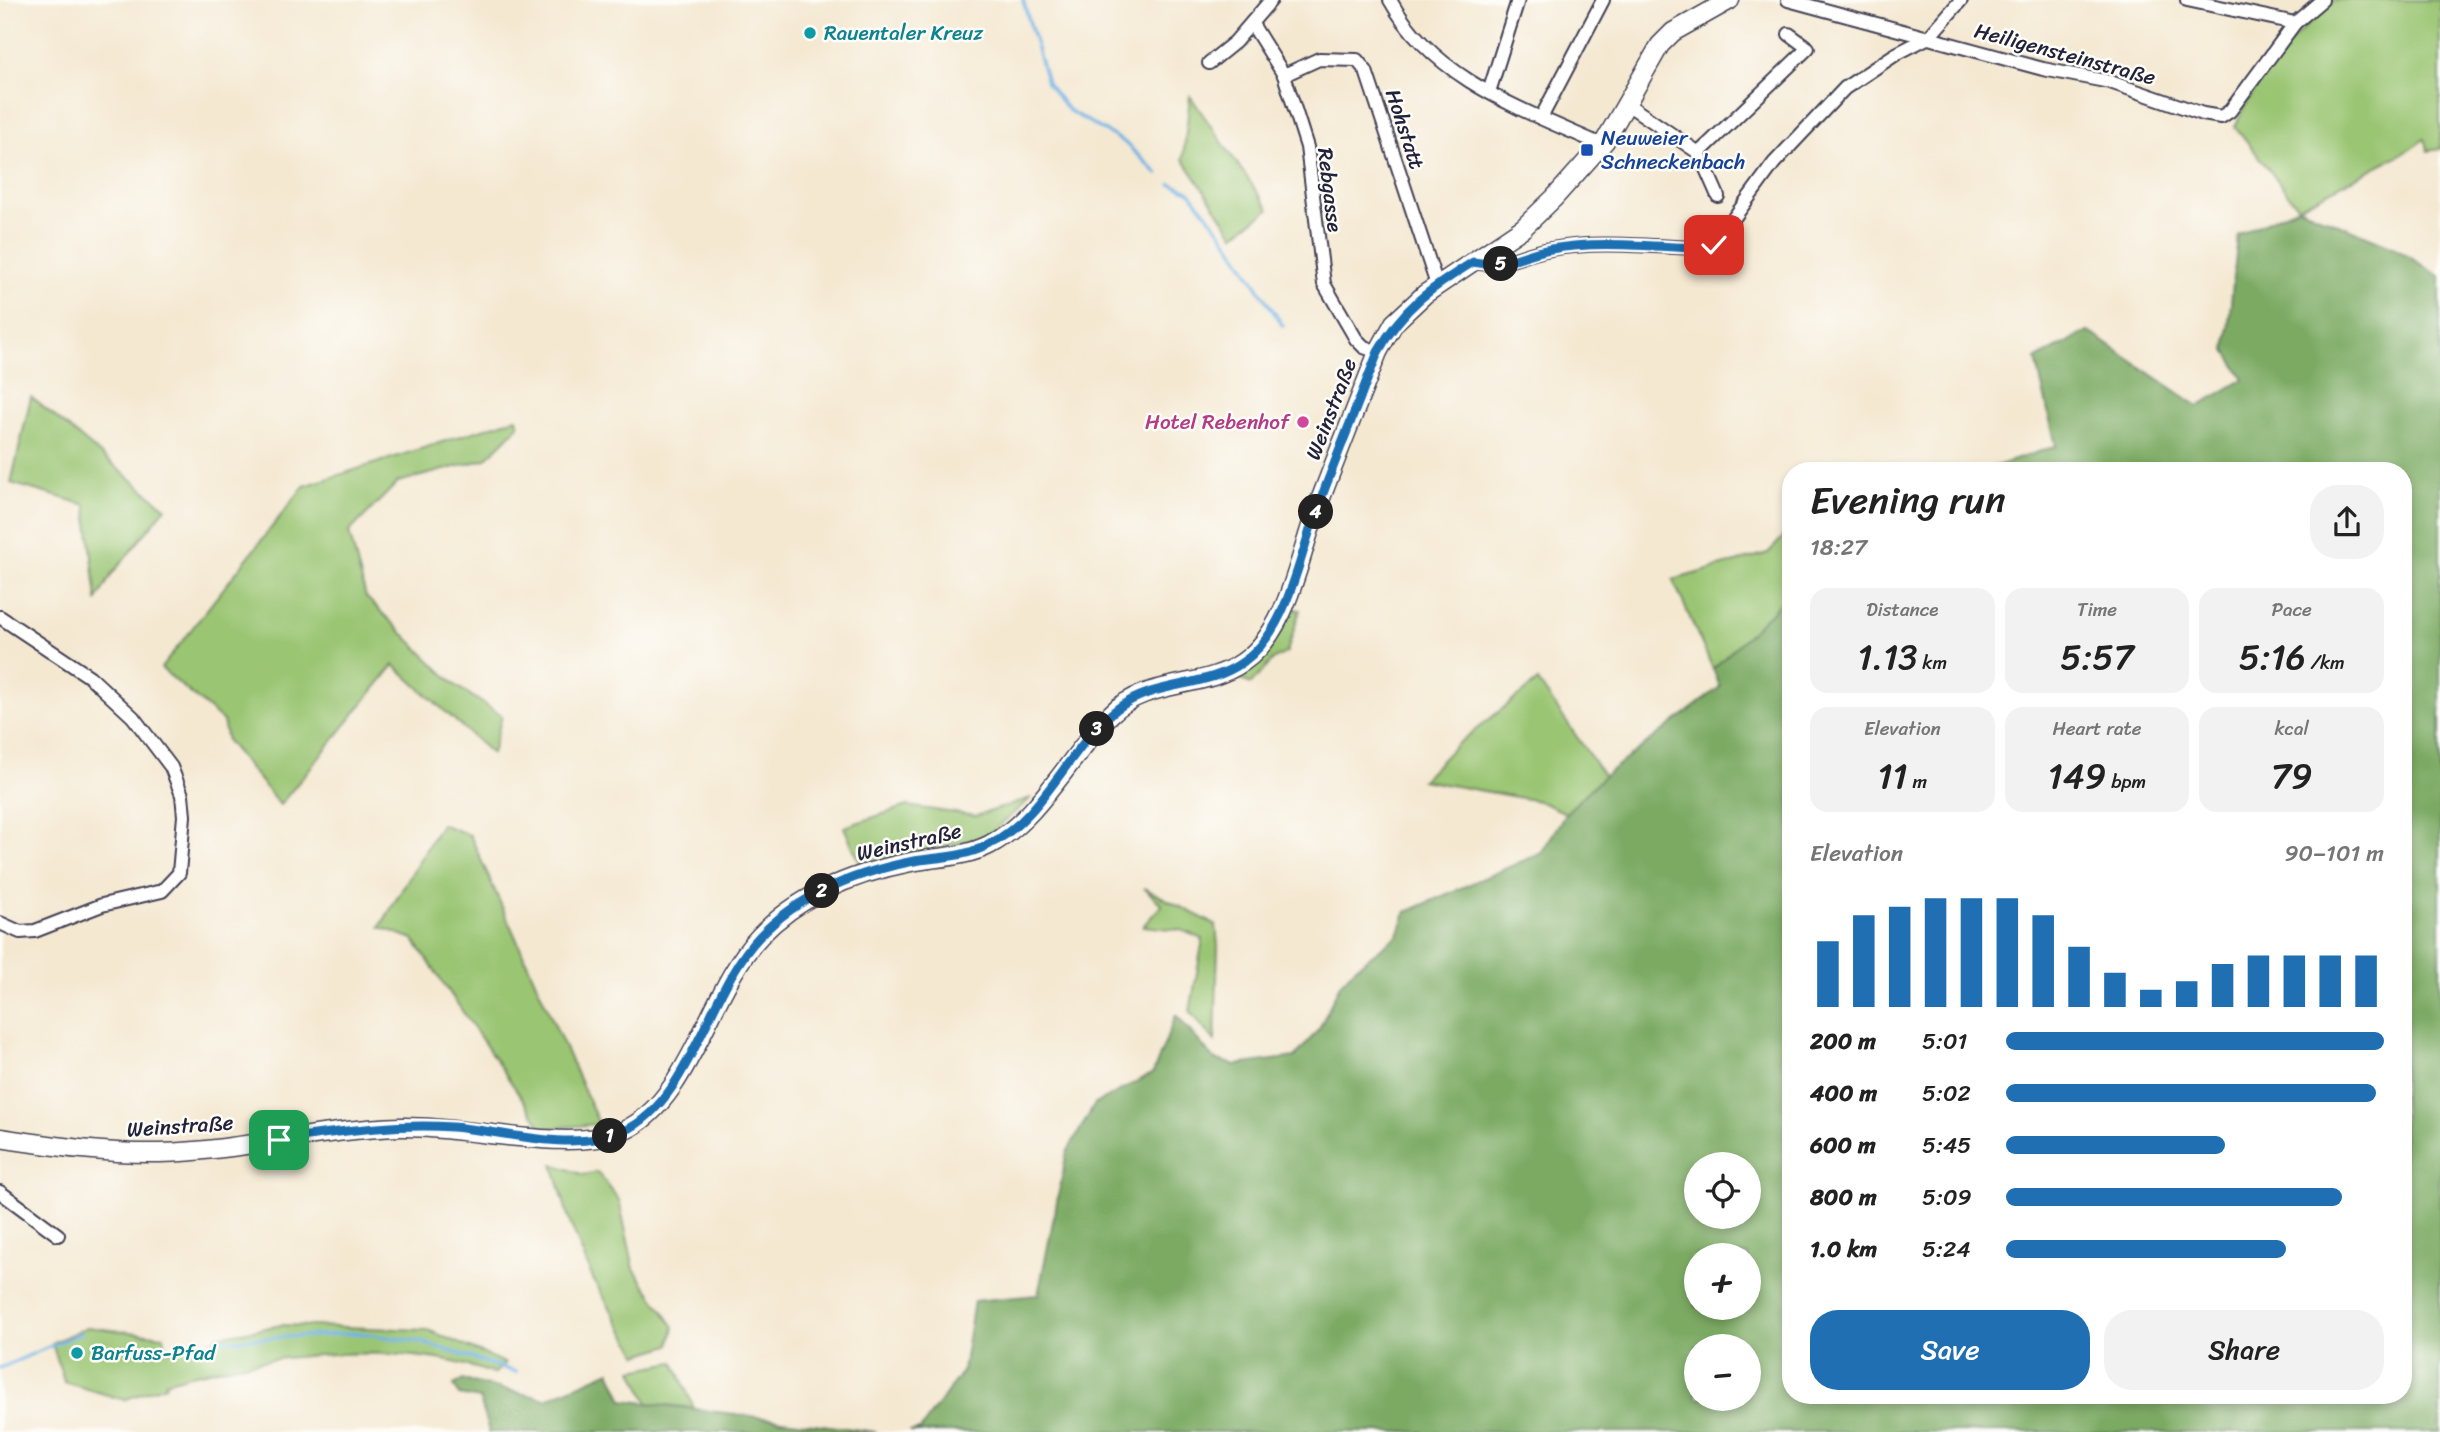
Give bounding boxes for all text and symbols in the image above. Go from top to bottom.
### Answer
street label: Heiligensteinstraße [1970,12,2160,96]
place label: Rauentaler Kreuz [824,14,983,52]
marker: Rauentaler Kreuz [802,25,818,41]
street label: Hohstatt [1374,84,1436,174]
place label: Neuweier Schneckenbach [1601,119,1745,181]
marker: Neuweier Schneckenbach [1579,142,1595,158]
street label: Rebgasse [1306,146,1354,234]
pin [1684,215,1744,275]
icon: check [1695,226,1733,264]
pin: 5 [1484,246,1518,282]
text: 5 [1495,247,1506,280]
street label: Weinstraße [1294,352,1368,466]
place label: Hotel Rebenhof [1145,403,1291,441]
marker: Hotel Rebenhof [1295,414,1311,430]
text: Evening run [1810,467,2006,534]
button: share [2310,485,2384,559]
pin: 4 [1298,494,1334,530]
text: 4 [1310,495,1321,528]
text: 18:27 [1810,527,1867,568]
text: Distance [1866,593,1938,626]
text: Time [2077,593,2117,626]
text: Pace [2272,593,2312,626]
text: 1.13 [1858,626,1917,688]
text: 5:57 [2060,626,2134,688]
text: 5:16 [2239,626,2306,688]
text: km [1917,646,1947,679]
text: /km [2306,646,2345,679]
pin: 3 [1080,712,1114,746]
text: 3 [1091,712,1102,745]
text: Elevation [1864,712,1941,745]
text: Heart rate [2052,712,2142,745]
text: kcal [2274,712,2309,745]
text: 11 [1878,745,1908,807]
text: 149 [2048,745,2106,807]
text: 79 [2271,745,2312,807]
text: m [1908,765,1927,798]
text: bpm [2106,765,2146,798]
street label: Weinstraße [853,811,965,873]
text: Elevation [1810,833,1903,874]
text: 90–101 m [2284,833,2384,874]
pin: 2 [804,874,840,908]
text: 2 [816,874,827,907]
text: 200 m [1810,1021,1876,1062]
text: 5:01 [1922,1021,1967,1062]
text: 400 m [1810,1073,1877,1114]
text: 5:02 [1922,1073,1971,1114]
street label: Weinstraße [125,1103,235,1149]
pin [249,1110,309,1170]
pin: 1 [592,1118,628,1154]
text: 1 [605,1119,614,1152]
icon: arrive [260,1121,298,1159]
text: 600 m [1810,1125,1876,1166]
text: 5:45 [1922,1125,1971,1166]
map controls [1684,1152,1761,1411]
button: locate [1684,1152,1761,1229]
text: 800 m [1810,1177,1877,1218]
text: 5:09 [1922,1177,1972,1218]
text: 1.0 km [1810,1229,1877,1270]
text: 5:24 [1922,1229,1971,1270]
button: + [1684,1243,1761,1320]
button: Save [1810,1310,2090,1390]
button: Share [2104,1310,2384,1390]
place label: Barfuss-Pfad [91,1334,217,1372]
button: − [1684,1334,1761,1411]
marker: Barfuss-Pfad [69,1345,85,1361]

